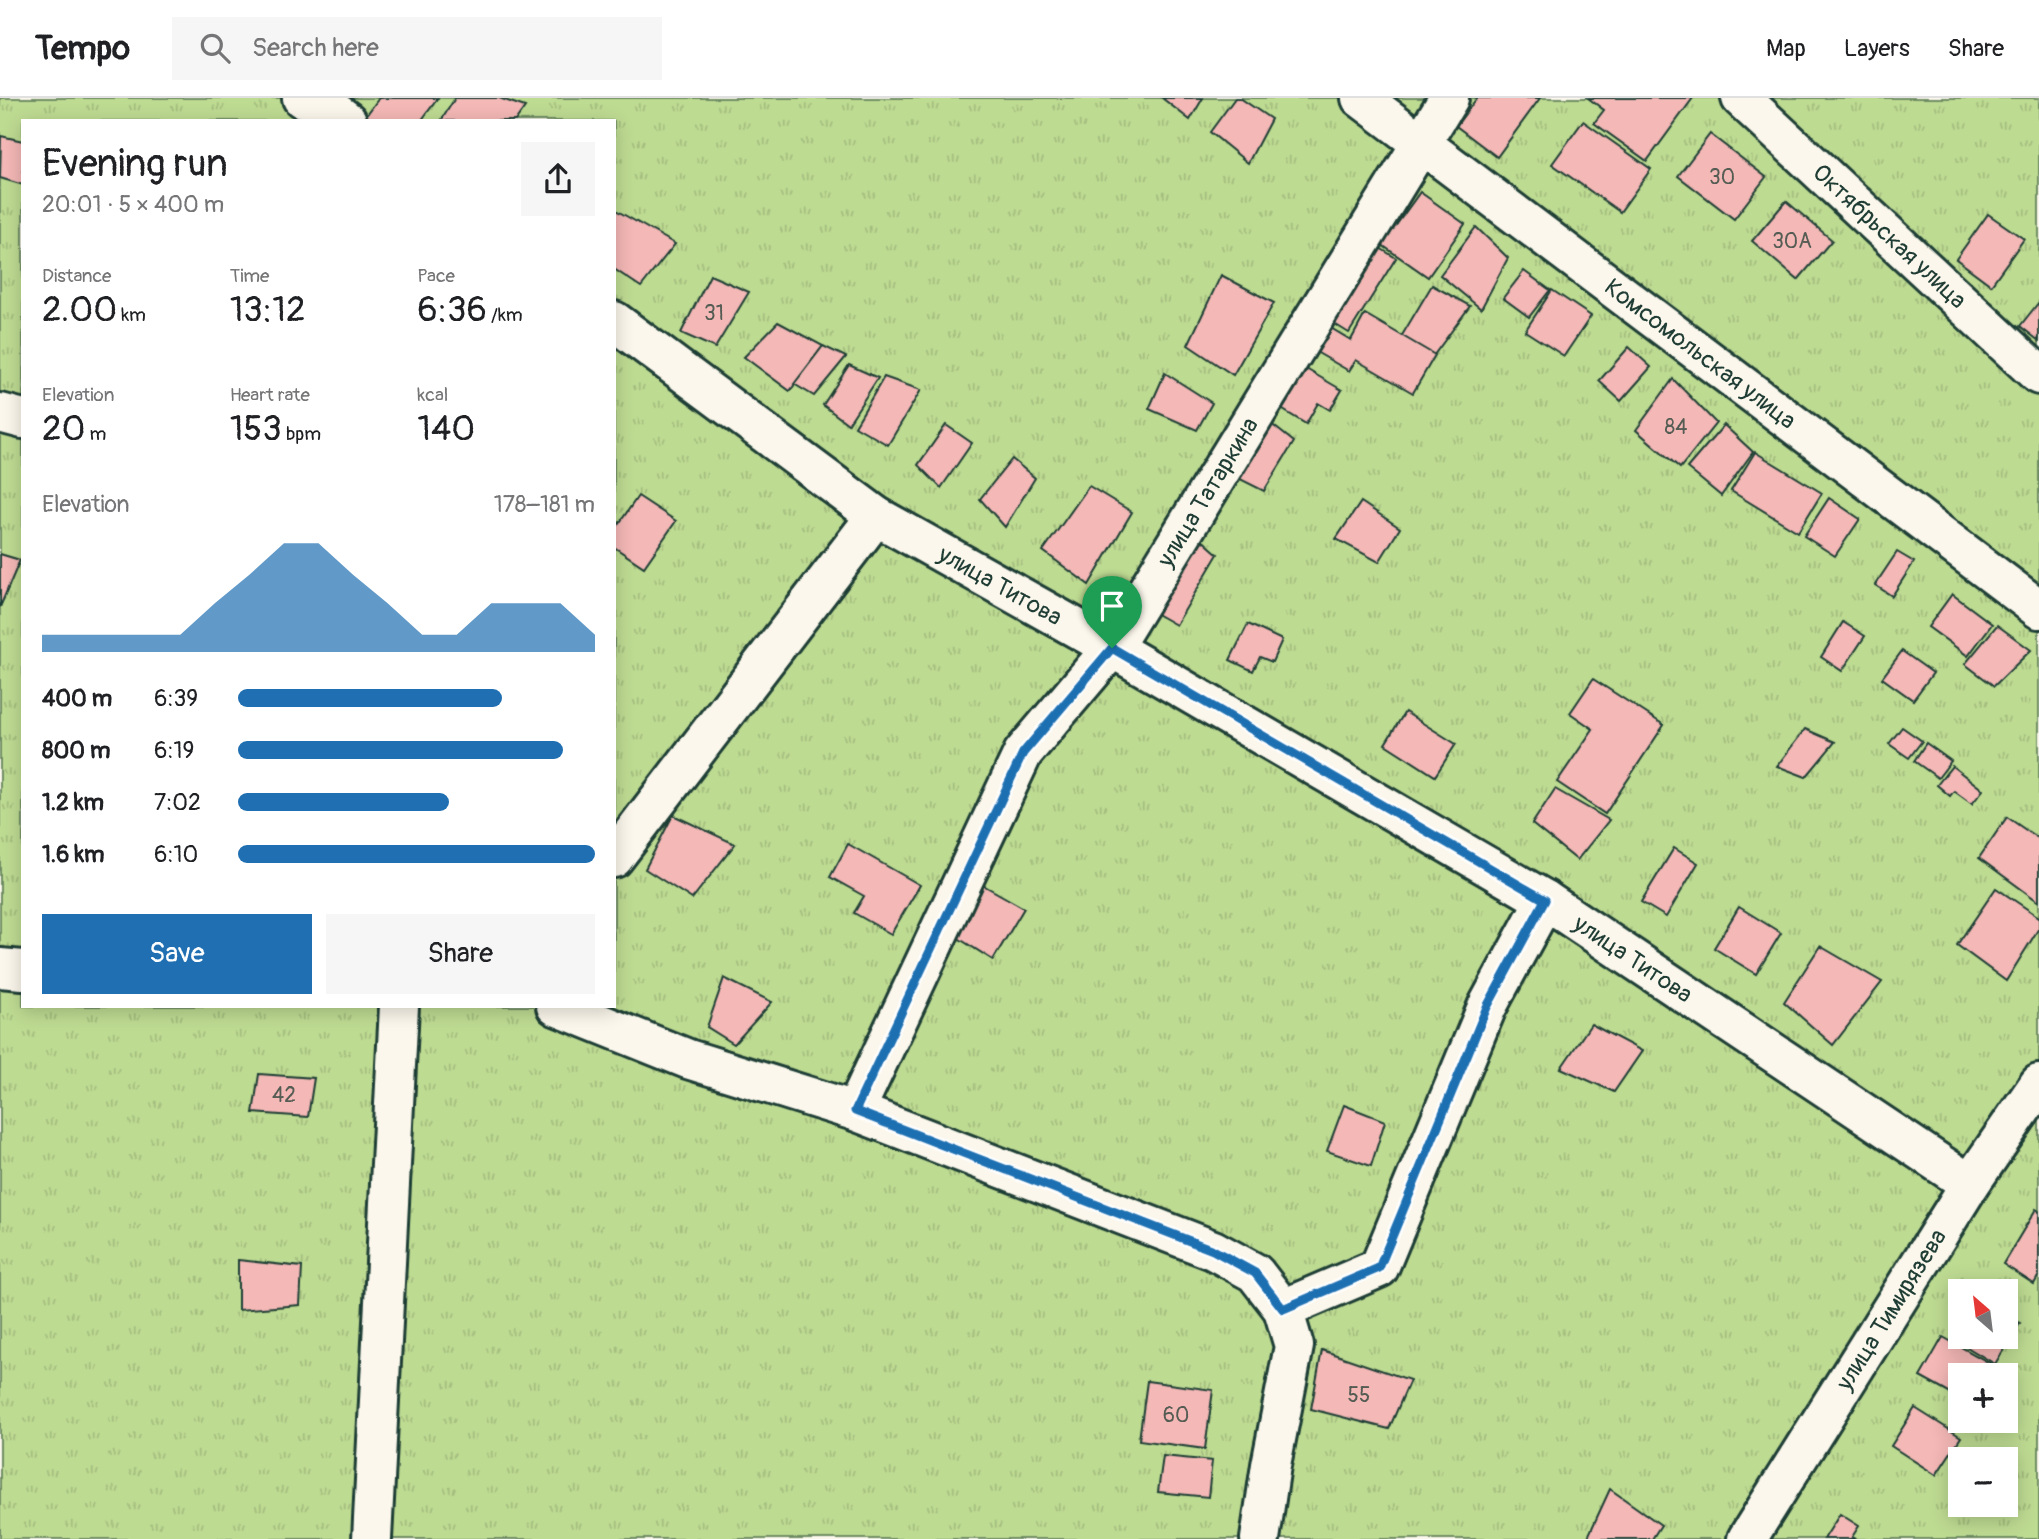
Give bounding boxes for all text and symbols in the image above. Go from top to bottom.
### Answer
search box [172,17,662,80]
text: Tempo [35,28,130,69]
icon: search [196,29,234,67]
text: Search here [252,32,379,64]
text: Map [1766,34,1806,63]
text: Layers [1844,34,1910,63]
text: Share [1948,34,2004,63]
text: Evening run [42,140,228,188]
button: share [521,142,595,216]
street label: Октябрьская улица [1807,158,1972,315]
house number: 30 [1709,164,1735,191]
text: 20:01 · 5 × 400 m [42,190,224,219]
house number: 30А [1772,228,1812,255]
text: Distance [42,264,111,288]
text: Time [230,264,269,288]
text: Pace [417,264,455,288]
street label: Комсомольская улица [1599,273,1801,436]
text: 2.00 [42,288,117,332]
text: 13:12 [230,288,305,332]
text: 6:36 [417,288,487,332]
house number: 31 [704,300,724,327]
text: km [117,303,146,327]
text: /km [487,303,523,327]
text: Elevation [42,383,114,407]
text: Heart rate [230,383,310,407]
text: kcal [417,383,448,407]
text: 20 [42,407,85,451]
text: 153 [230,407,282,451]
text: 140 [417,407,475,451]
street label: улица Татаркина [1151,412,1265,573]
house number: 84 [1665,414,1687,441]
text: m [85,422,106,446]
text: bpm [282,422,321,446]
text: Elevation [42,490,130,519]
text: 178–181 m [494,490,595,519]
street label: улица Титова [932,539,1067,632]
pin [1082,576,1142,648]
icon: arrive [1093,587,1131,625]
text: 400 m [42,684,112,713]
text: 6:39 [154,684,198,713]
text: 800 m [42,736,110,765]
text: 6:19 [154,736,194,765]
text: 1.2 km [42,788,104,817]
text: 7:02 [154,788,201,817]
text: 1.6 km [42,840,104,869]
text: 6:10 [154,840,198,869]
street label: улица Титова [1567,909,1698,1009]
button: Save [42,914,312,994]
button: Share [326,914,595,994]
house number: 42 [272,1082,296,1109]
street label: улица Тимирязева [1830,1224,1953,1396]
north arrow [1948,1279,2018,1349]
map controls [1948,1279,2018,1517]
button: + [1948,1363,2018,1433]
house number: 55 [1348,1382,1370,1409]
house number: 60 [1163,1402,1189,1429]
button: − [1948,1447,2018,1517]

